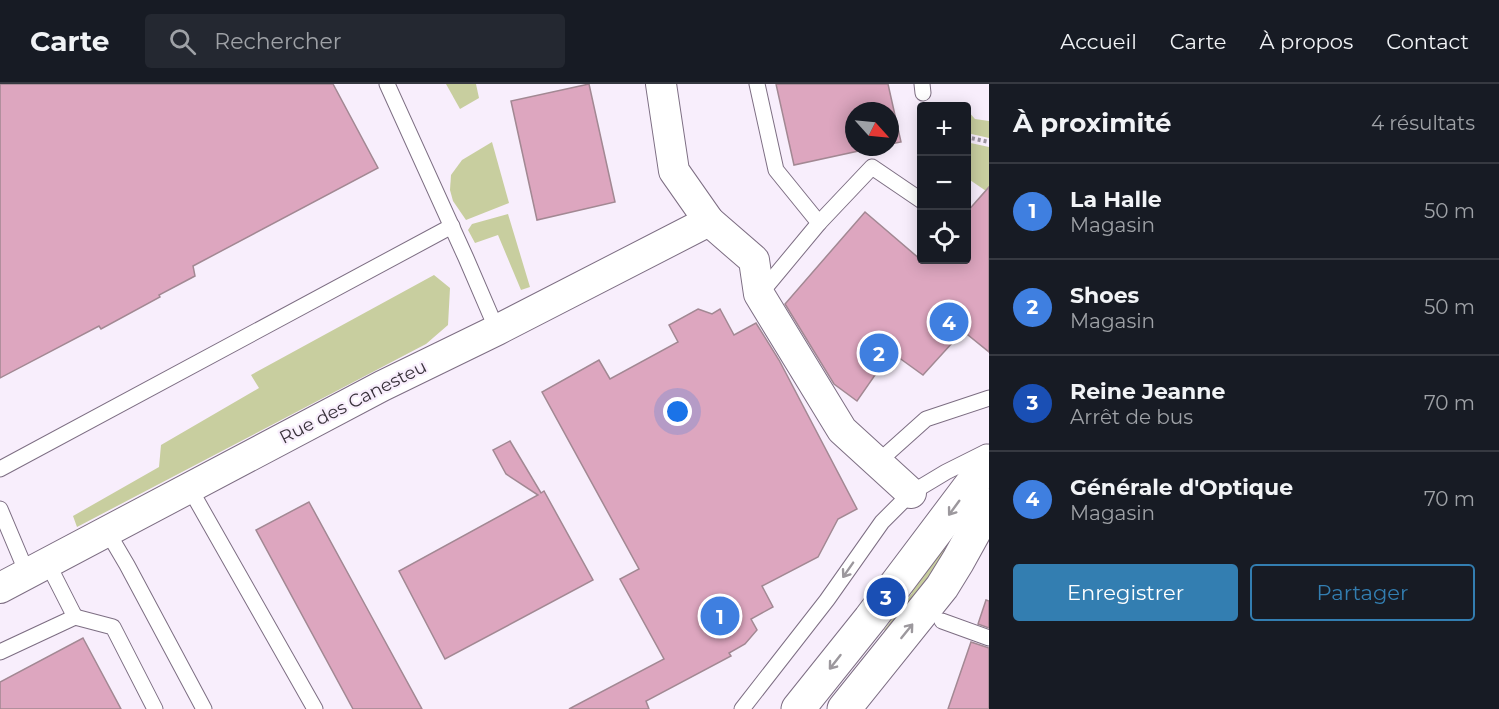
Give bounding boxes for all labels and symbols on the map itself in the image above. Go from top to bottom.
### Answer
north arrow [845,102,899,156]
pin: 4 [930,300,968,344]
pin: 2 [860,330,898,376]
street label: Rue des Canesteu [276,355,430,449]
your location [663,397,692,426]
one-way arrow [948,500,961,516]
one-way arrow [842,561,855,577]
pin: 3 [866,574,906,620]
pin: 1 [700,594,740,638]
one-way arrow [900,623,913,639]
one-way arrow [829,654,842,670]

